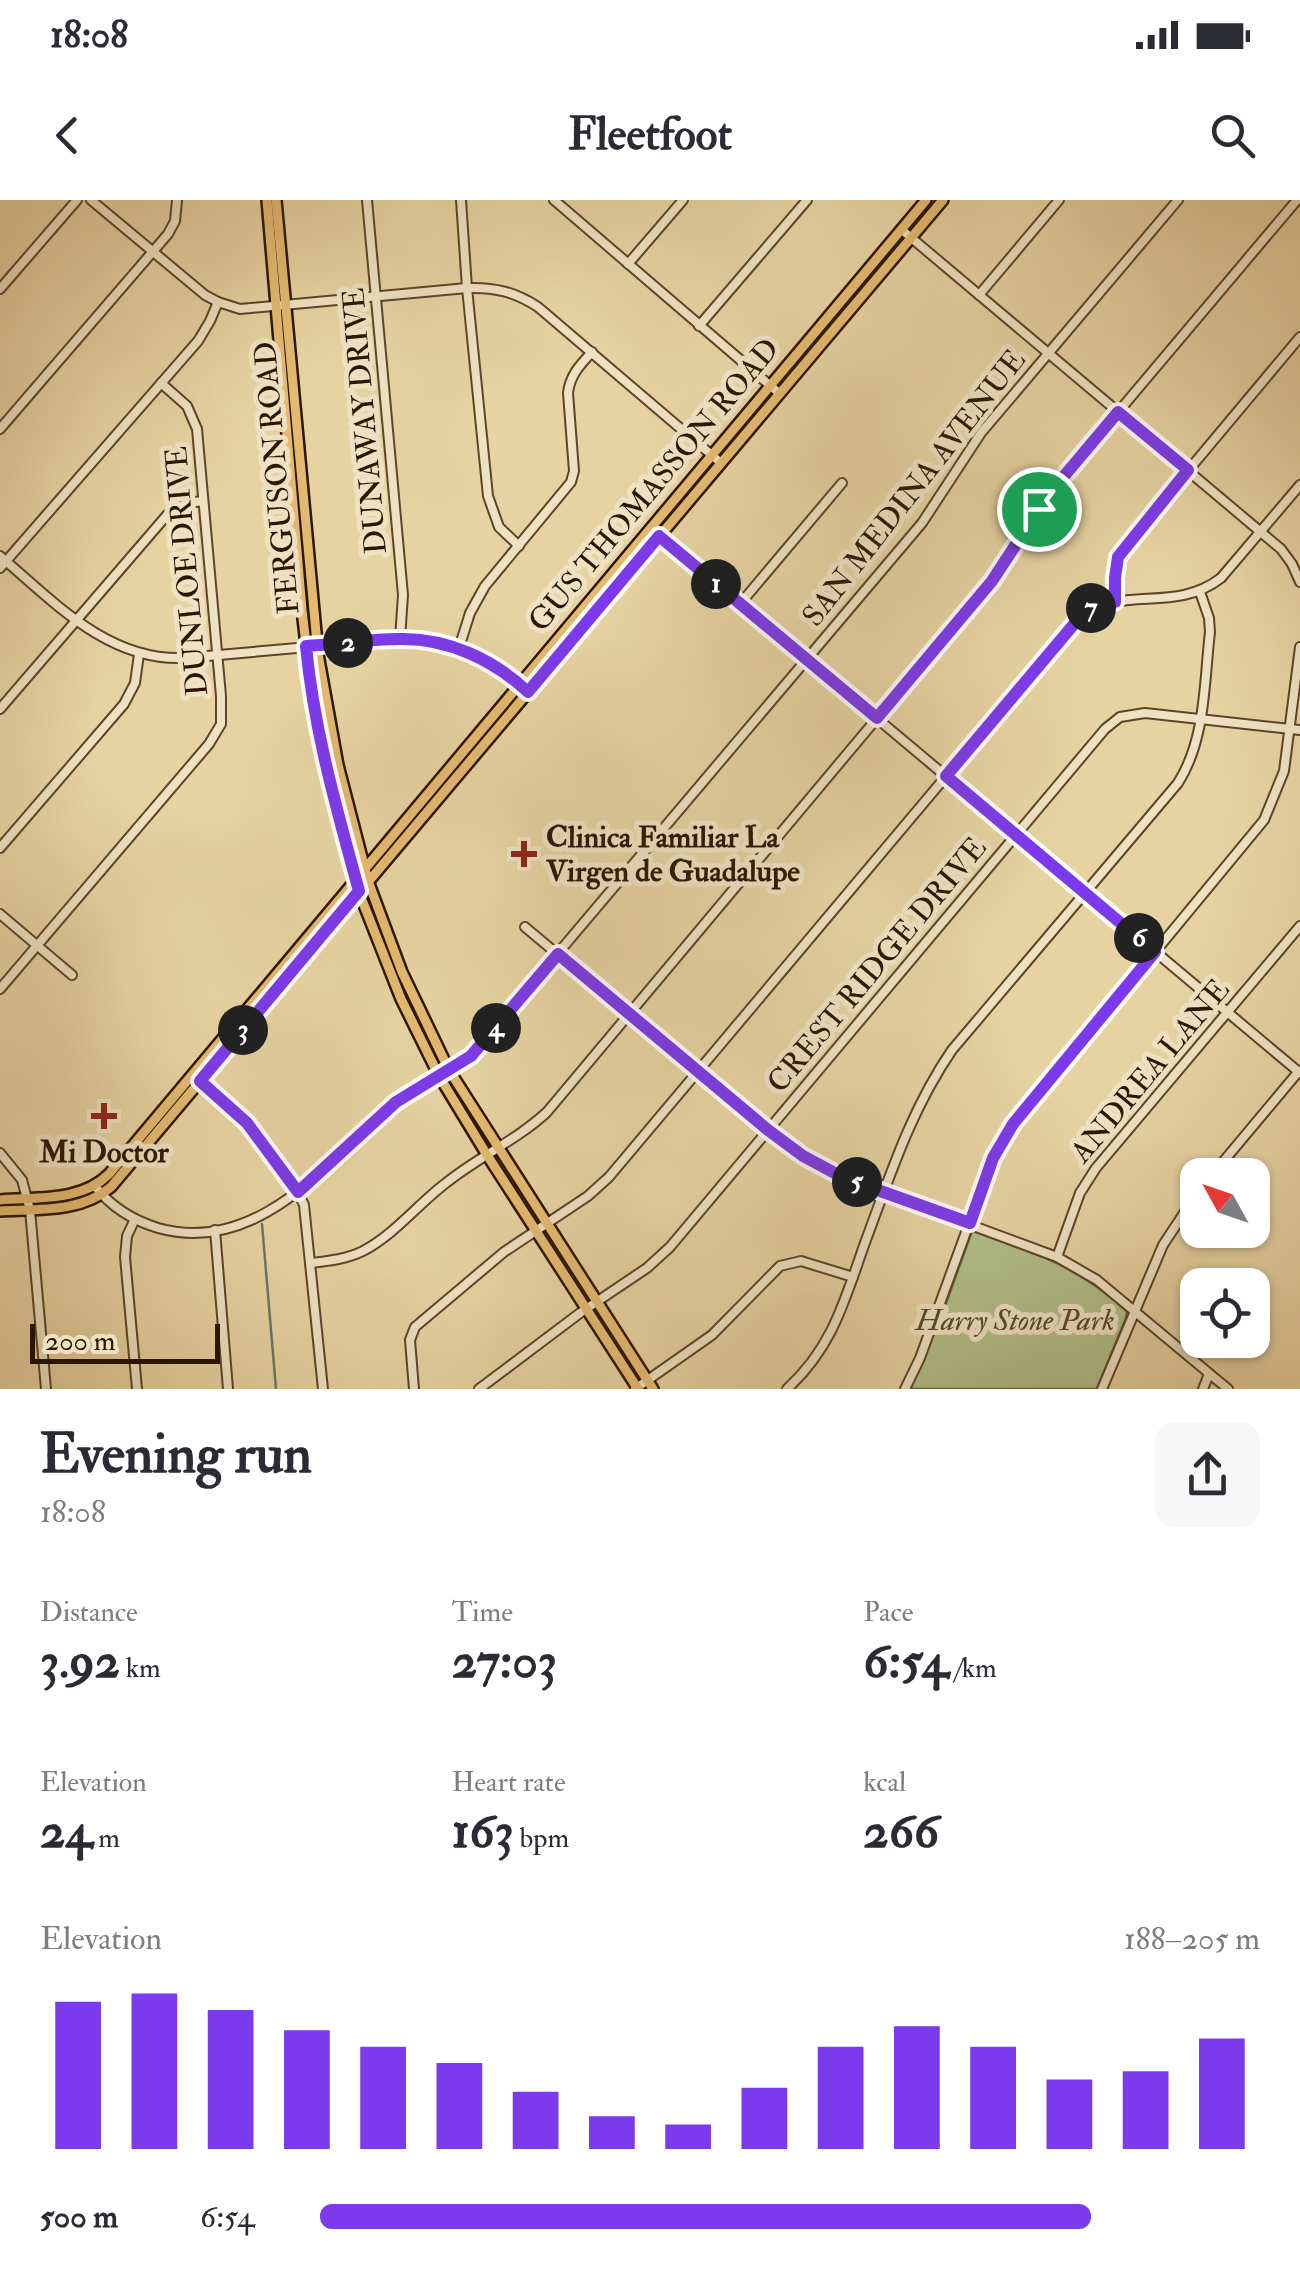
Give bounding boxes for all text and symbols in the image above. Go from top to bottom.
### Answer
text: 18:08 [50,11,128,59]
text: Fleetfoot [568,107,732,163]
icon: back [40,108,95,163]
icon: search [1205,108,1260,163]
street label: DUNAWAY DRIVE [335,286,395,556]
street label: GUS THOMASSON ROAD [521,331,787,639]
street label: FERGUSON ROAD [247,340,307,616]
street label: SAN MEDINA AVENUE [794,342,1034,634]
street label: DUNLOE DRIVE [158,445,216,697]
pin [997,467,1082,552]
icon: arrive [1012,482,1067,537]
pin: 1 [691,559,741,609]
text: 1 [711,566,721,601]
pin: 7 [1066,583,1116,633]
text: 7 [1085,590,1097,625]
pin: 2 [323,618,373,668]
text: 2 [341,625,355,660]
place label: Clinica Familiar La Virgen de Guadalupe [545,819,800,890]
street label: CREST RIDGE DRIVE [759,830,995,1100]
marker: Clinica Familiar La Virgen de Guadalupe [511,841,537,867]
pin: 6 [1114,913,1164,963]
text: 6 [1132,920,1146,955]
street label: ANDREA LANE [1062,972,1238,1171]
pin: 4 [471,1003,521,1053]
pin: 3 [218,1005,268,1055]
text: 4 [488,1010,504,1045]
text: 3 [238,1012,248,1047]
marker: Mi Doctor [91,1103,117,1129]
place label: Mi Doctor [38,1134,170,1171]
pin: 5 [832,1157,882,1207]
north arrow [1180,1158,1270,1248]
map controls [1180,1158,1270,1358]
text: 5 [851,1164,863,1199]
button: locate [1180,1268,1270,1358]
park label: Harry Stone Park [913,1302,1115,1339]
scale bar [30,1319,220,1364]
text: 200 m [45,1324,116,1359]
text: Evening run [40,1420,312,1489]
button: share [1155,1422,1260,1527]
text: 18:08 [40,1492,106,1532]
text: Distance [40,1595,138,1630]
text: Time [452,1595,513,1630]
text: Pace [863,1595,914,1630]
text: 3.92 [40,1630,120,1693]
text: 27:03 [452,1630,557,1693]
text: 6:54 [863,1630,949,1693]
text: km [120,1651,161,1686]
text: /km [949,1651,997,1686]
text: Elevation [40,1765,147,1800]
text: Heart rate [452,1765,566,1800]
text: kcal [863,1765,906,1800]
text: 24 [40,1800,92,1863]
text: 163 [452,1800,514,1863]
text: 266 [863,1800,939,1863]
text: m [92,1821,120,1856]
text: bpm [514,1821,569,1856]
text: Elevation [40,1919,162,1959]
text: 188–205 m [1124,1919,1260,1959]
text: 500 m [40,2197,118,2237]
text: 6:54 [200,2197,255,2237]

